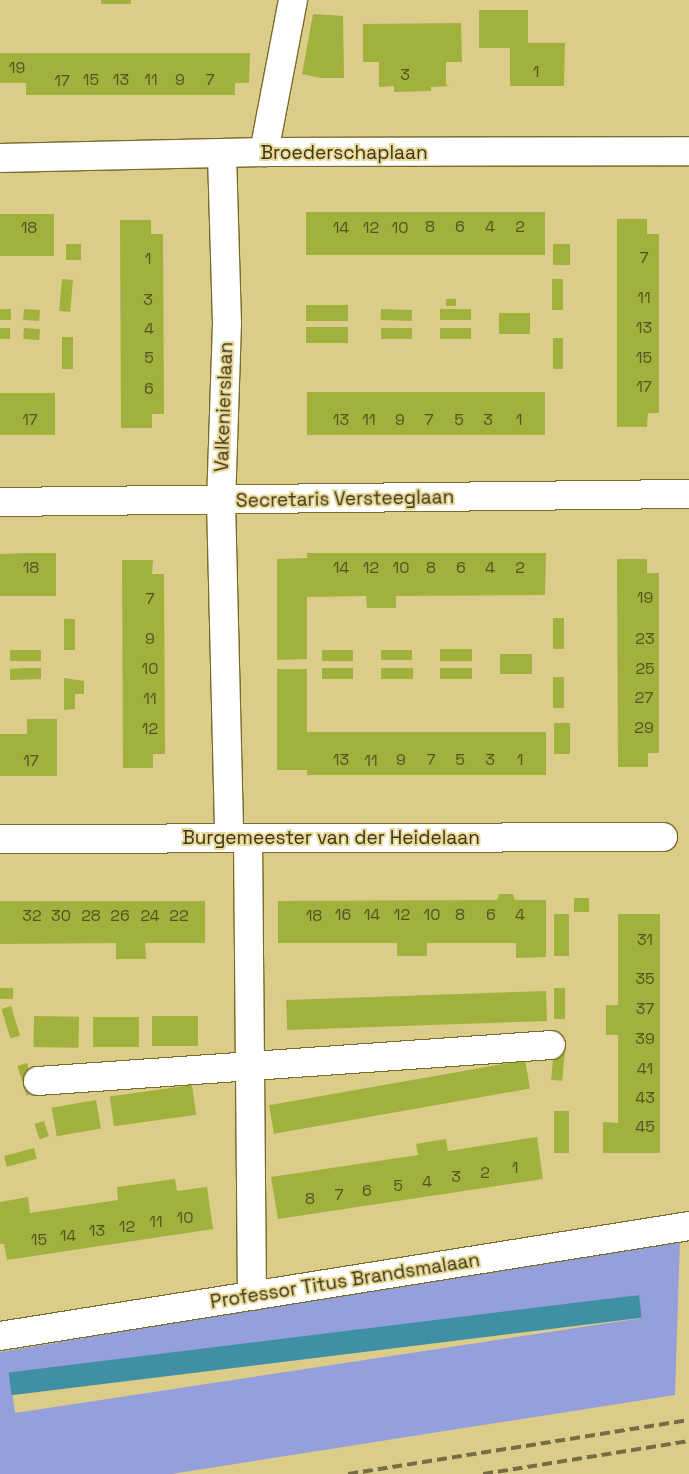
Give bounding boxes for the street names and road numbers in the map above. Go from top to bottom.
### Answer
street label: Broederschaplaan [260,142,428,164]
street label: Valkenierslaan [210,341,238,473]
street label: Secretaris Versteeglaan [236,486,454,512]
street label: Burgemeester van der Heidelaan [182,827,480,849]
street label: Professor Titus Brandsmalaan [208,1248,482,1314]

